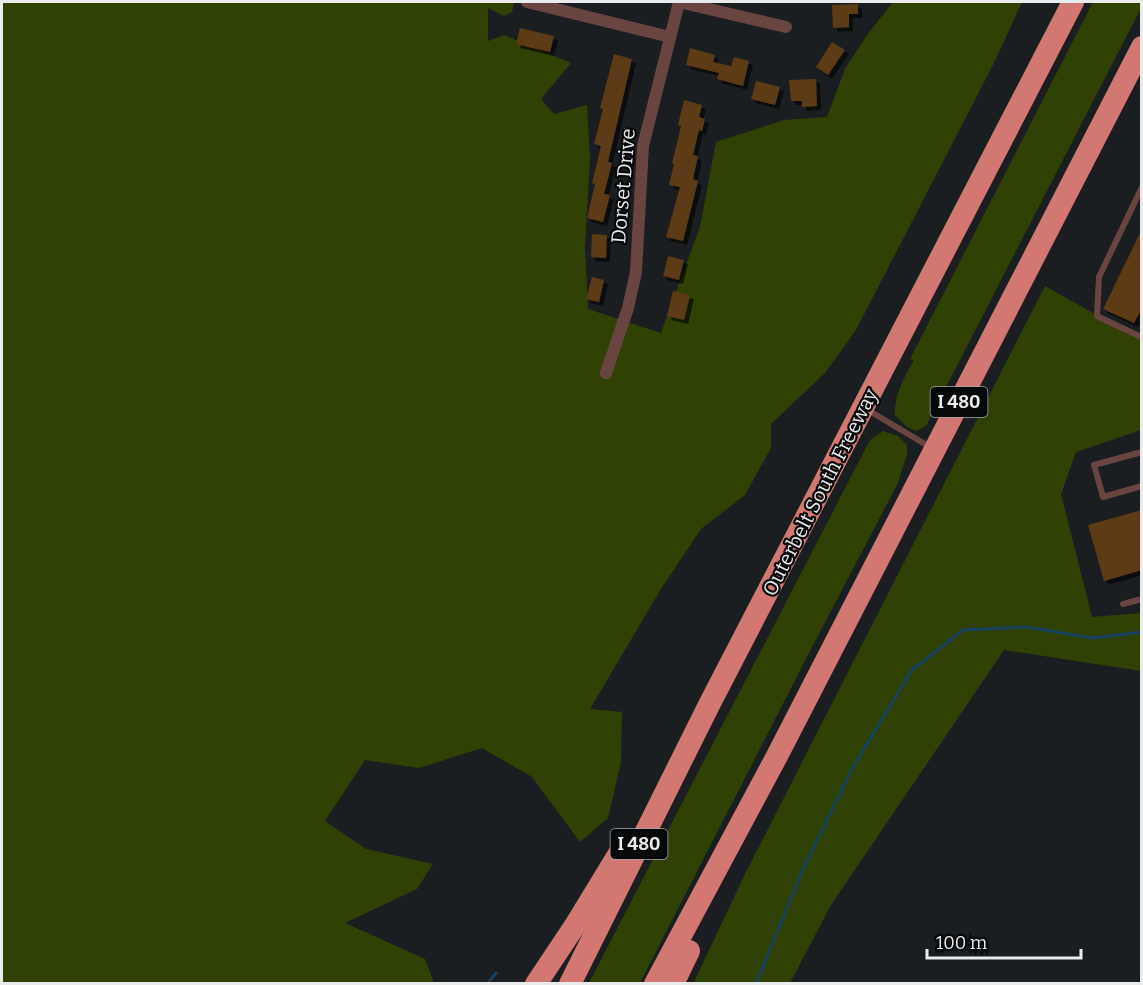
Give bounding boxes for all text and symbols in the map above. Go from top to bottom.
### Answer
street label: Dorset Drive [606,128,640,244]
street label: Outerbelt South Freeway [757,384,883,600]
road number: I 480 [930,387,988,417]
road number: I 480 [610,829,668,859]
scale bar [927,922,1082,960]
text: 100 m [936,932,987,954]

